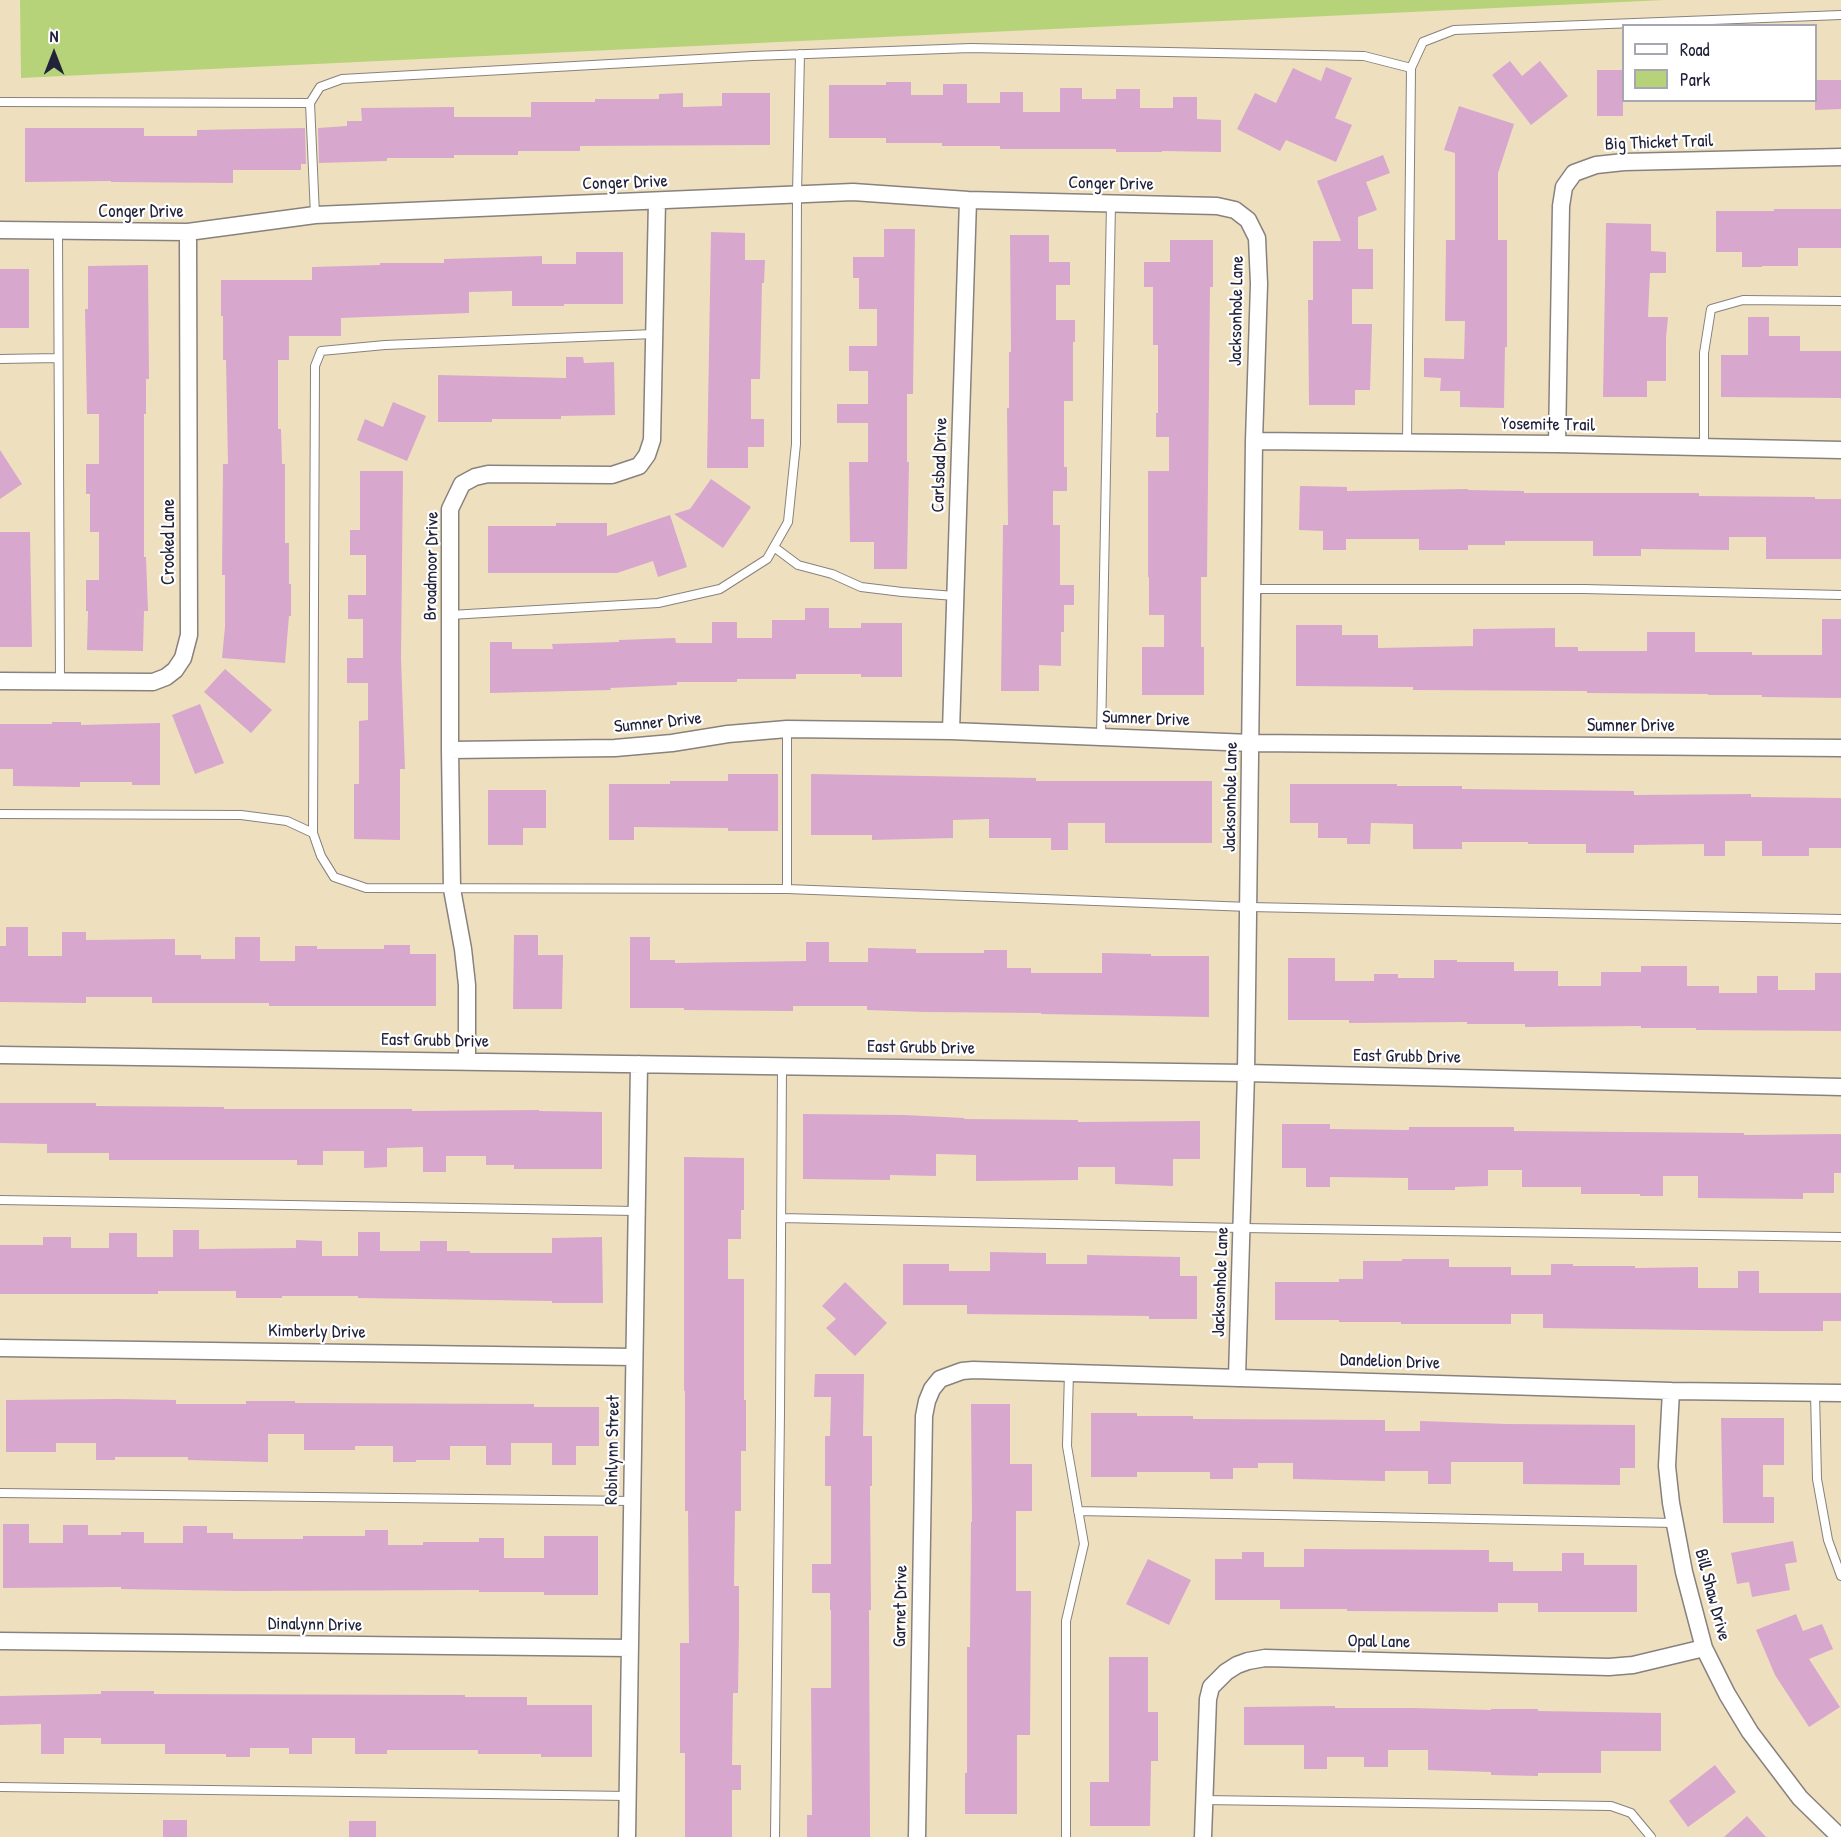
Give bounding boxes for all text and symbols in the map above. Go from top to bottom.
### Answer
north arrow [24,24,84,84]
legend [1622,24,1817,102]
text: N [50,25,58,47]
text: Road [1680,37,1710,62]
text: Park [1680,67,1710,92]
street label: Big Thicket Trail [1604,130,1714,156]
street label: Conger Drive [582,171,668,195]
street label: Conger Drive [1068,172,1154,196]
street label: Conger Drive [98,201,184,223]
street label: Jacksonhole Lane [1225,256,1249,366]
street label: Yosemite Trail [1501,413,1595,437]
street label: Carlsbad Drive [928,417,952,513]
street label: Crooked Lane [158,499,180,585]
street label: Broadmoor Drive [420,511,444,621]
street label: Sumner Drive [1102,707,1190,731]
street label: Sumner Drive [613,708,703,738]
street label: Sumner Drive [1587,715,1675,737]
street label: Jacksonhole Lane [1219,742,1243,852]
street label: East Grubb Drive [381,1029,489,1053]
street label: East Grubb Drive [867,1036,975,1060]
street label: East Grubb Drive [1353,1045,1461,1069]
street label: Jacksonhole Lane [1208,1226,1234,1338]
street label: Kimberly Drive [268,1320,366,1344]
street label: Dandelion Drive [1340,1349,1440,1375]
street label: Robinlynn Street [601,1395,625,1505]
street label: Bill Shaw Drive [1689,1547,1735,1643]
street label: Garnet Drive [889,1565,913,1647]
street label: Dinalynn Drive [268,1613,362,1637]
street label: Opal Lane [1347,1631,1411,1653]

